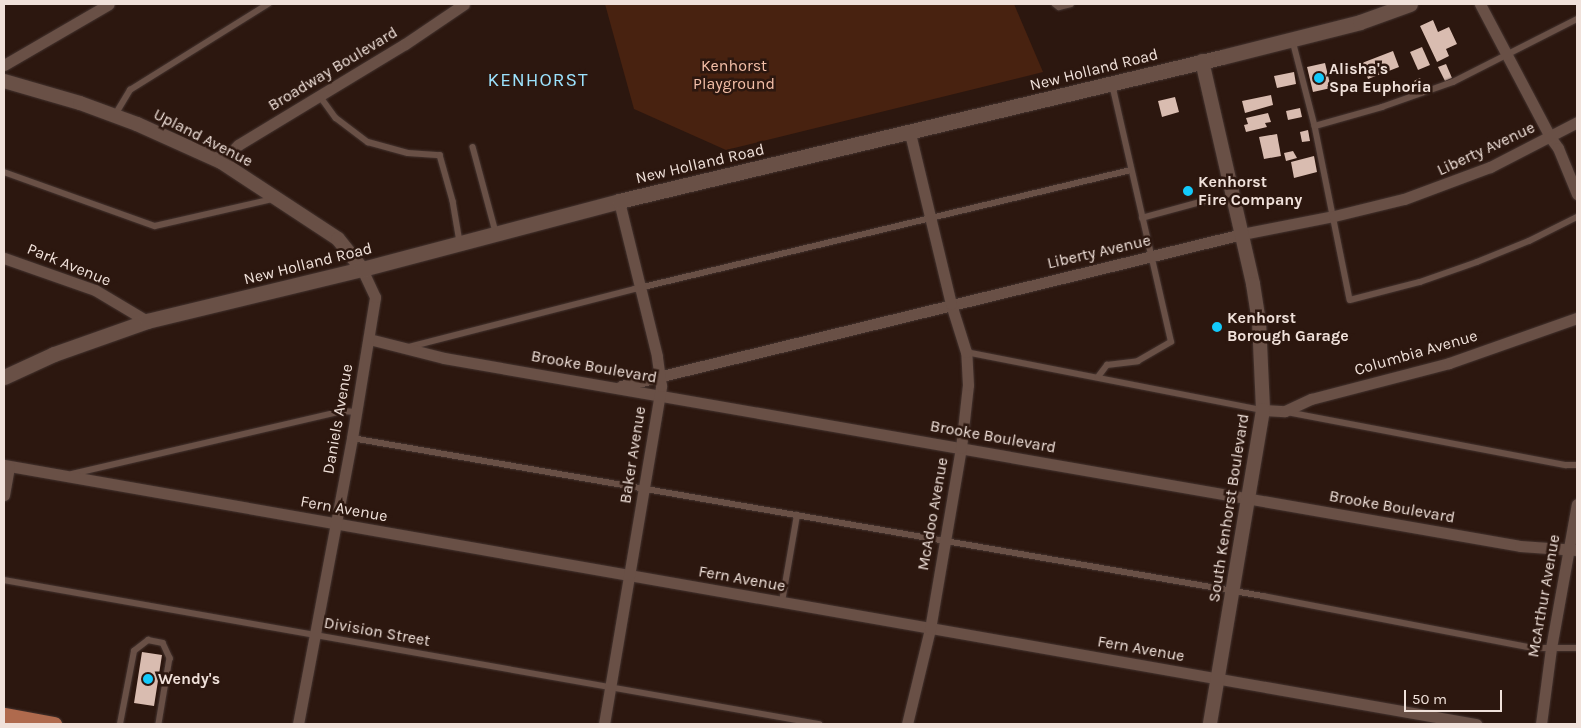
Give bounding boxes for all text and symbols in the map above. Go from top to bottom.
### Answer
street label: Broadway Boulevard [265,23,401,115]
street label: New Holland Road [1028,45,1160,95]
park label: Kenhorst Playground [693,56,775,94]
place label: Alisha's Spa Euphoria [1329,59,1431,97]
district label: KENHORST [487,70,589,92]
marker: Alisha's Spa Euphoria [1313,72,1325,84]
street label: Upland Avenue [150,105,256,171]
street label: Liberty Avenue [1434,118,1538,180]
street label: New Holland Road [634,140,766,188]
place label: Kenhorst Fire Company [1198,172,1302,210]
marker: Kenhorst Fire Company [1182,185,1194,197]
street label: Liberty Avenue [1045,231,1153,273]
street label: Park Avenue [24,239,114,291]
street label: New Holland Road [242,239,374,289]
place label: Kenhorst Borough Garage [1227,308,1349,346]
marker: Kenhorst Borough Garage [1211,321,1223,333]
street label: Columbia Avenue [1352,326,1480,380]
street label: Brooke Boulevard [530,346,658,388]
street label: Daniels Avenue [319,363,357,475]
street label: Baker Avenue [616,405,650,505]
street label: South Kenhorst Boulevard [1205,412,1253,604]
street label: Brooke Boulevard [929,416,1057,458]
street label: McAdoo Avenue [914,456,952,572]
street label: Brooke Boulevard [1328,486,1456,528]
street label: Fern Avenue [299,492,389,526]
street label: McArthur Avenue [1524,533,1564,659]
street label: Fern Avenue [697,562,787,596]
street label: Division Street [322,613,432,651]
street label: Fern Avenue [1096,632,1186,666]
place label: Wendy's [158,669,220,689]
marker: Wendy's [142,673,154,685]
scale bar [1406,680,1504,712]
text: 50 m [1412,690,1447,708]

